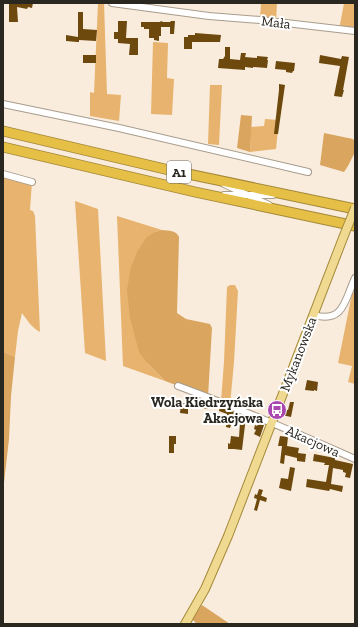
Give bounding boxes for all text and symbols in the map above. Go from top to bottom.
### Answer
street label: Mała [260,12,292,33]
road number: A1 [167,161,191,183]
street label: Mykanowska [276,314,321,394]
place label: Wola Kiedrzyńska Akacjowa [151,394,263,427]
bus stop icon: Wola Kiedrzyńska Akacjowa [266,399,288,421]
street label: Akacjowa [283,422,343,461]

